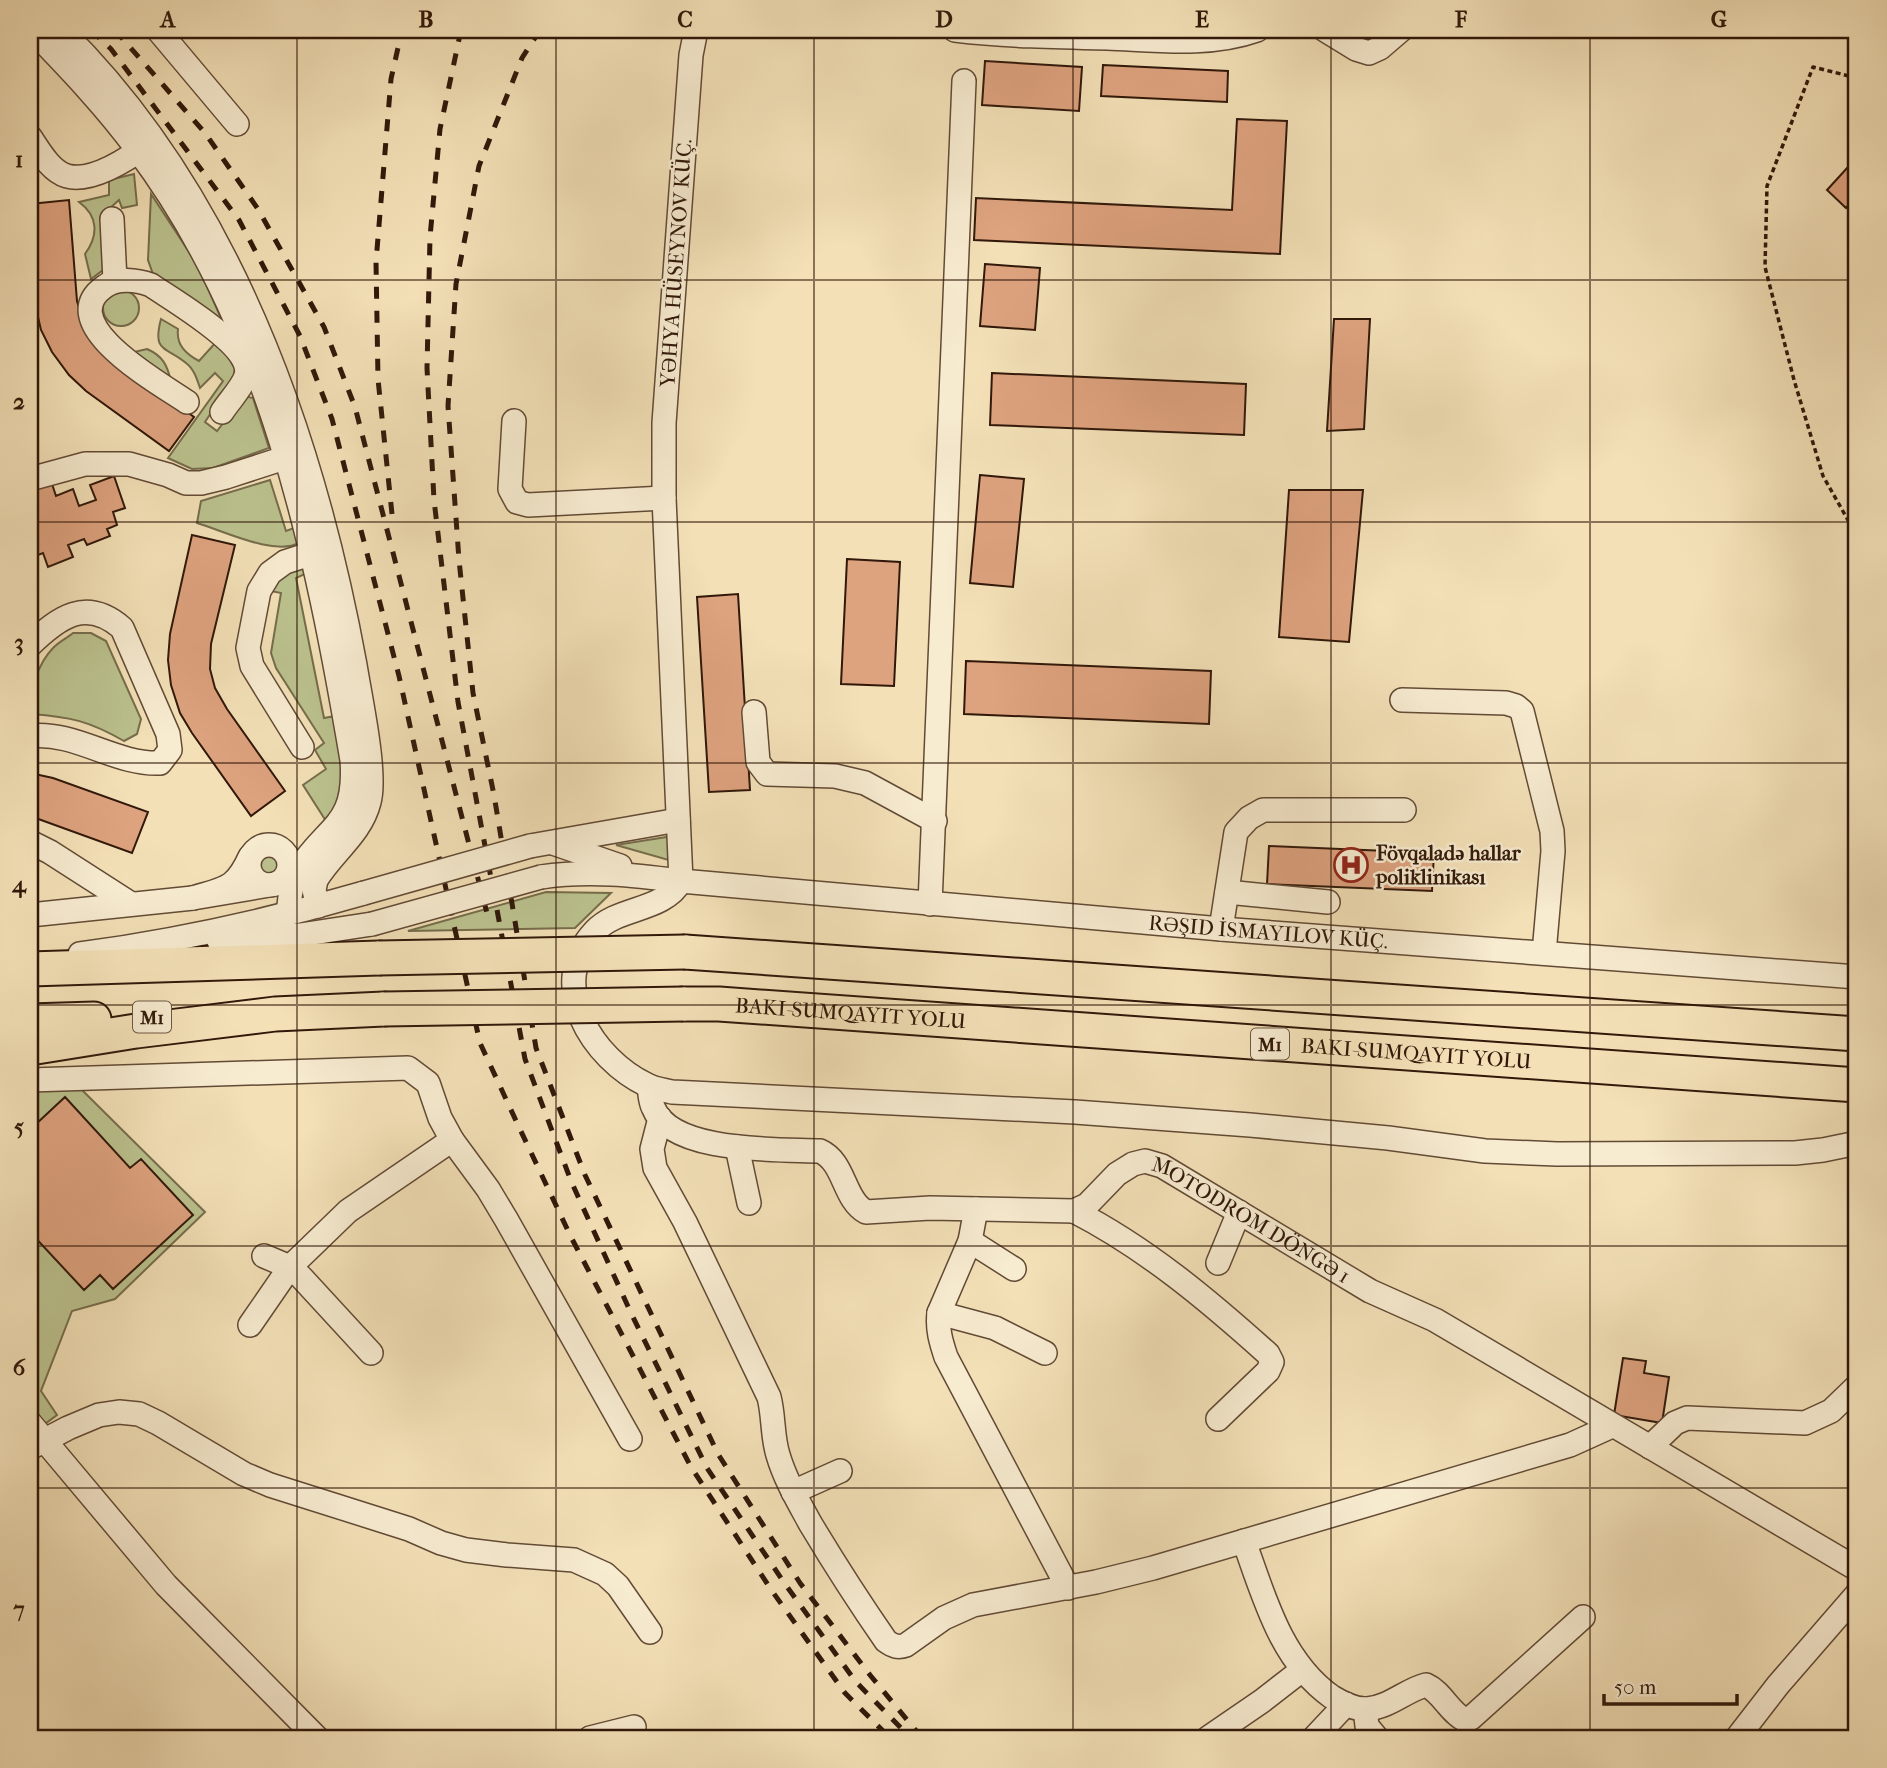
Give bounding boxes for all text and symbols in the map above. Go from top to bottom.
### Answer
text: A [159,6,177,33]
text: B [419,6,434,33]
text: C [677,6,693,33]
text: D [935,6,953,33]
text: E [1195,6,1209,33]
text: F [1454,6,1468,33]
text: G [1711,6,1727,33]
street label: YƏHYA HÜSEYNOV KÜÇ. [655,138,698,389]
text: 1 [15,146,23,173]
text: 2 [13,388,25,415]
text: 3 [14,629,24,656]
place label: Fövqaladə hallar poliklinikası [1375,841,1522,889]
hospital icon: Fövqaladə hallar poliklinikası [1332,846,1370,884]
text: 4 [11,871,27,898]
street label: RƏŞID İSMAYILOV KÜÇ. [1147,911,1389,954]
street label: BAKI-SUMQAYIT YOLU [734,993,968,1034]
road number: M1 [133,1001,171,1032]
road number: M1 [1251,1028,1289,1060]
street label: BAKI-SUMQAYIT YOLU [1300,1033,1533,1074]
text: 5 [14,1113,24,1140]
street label: MOTODROM DÖNGƏ 1 [1149,1152,1354,1288]
text: 6 [13,1354,26,1381]
text: 7 [12,1596,25,1623]
scale bar [1604,1663,1736,1707]
text: 50 m [1614,1675,1657,1699]

